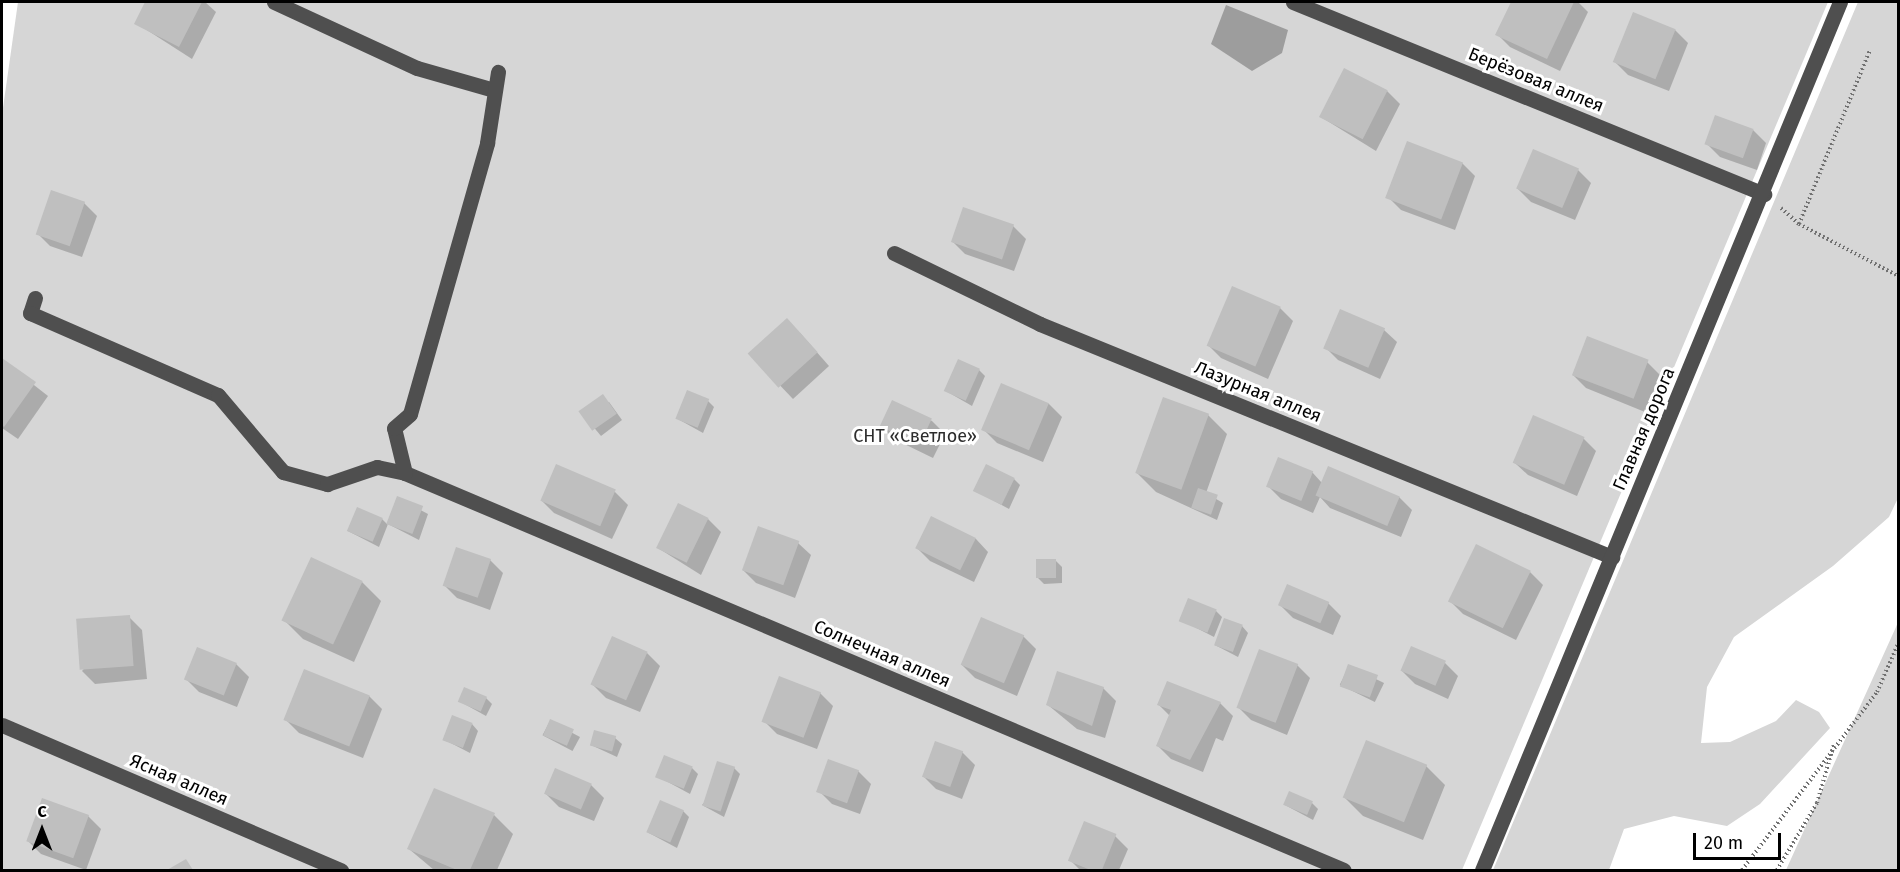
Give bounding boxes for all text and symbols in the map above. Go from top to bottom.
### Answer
street label: Берёзовая аллея [1465,43,1607,117]
street label: Лазурная аллея [1191,357,1325,427]
street label: Главная дорога [1608,364,1680,494]
park label: СНТ «Светлое» [853,425,977,447]
street label: Солнечная аллея [811,616,953,692]
street label: Ясная аллея [127,750,231,810]
north arrow [12,800,72,860]
text: С [37,802,47,821]
scale bar [1696,821,1784,859]
text: 20 m [1704,832,1743,854]

